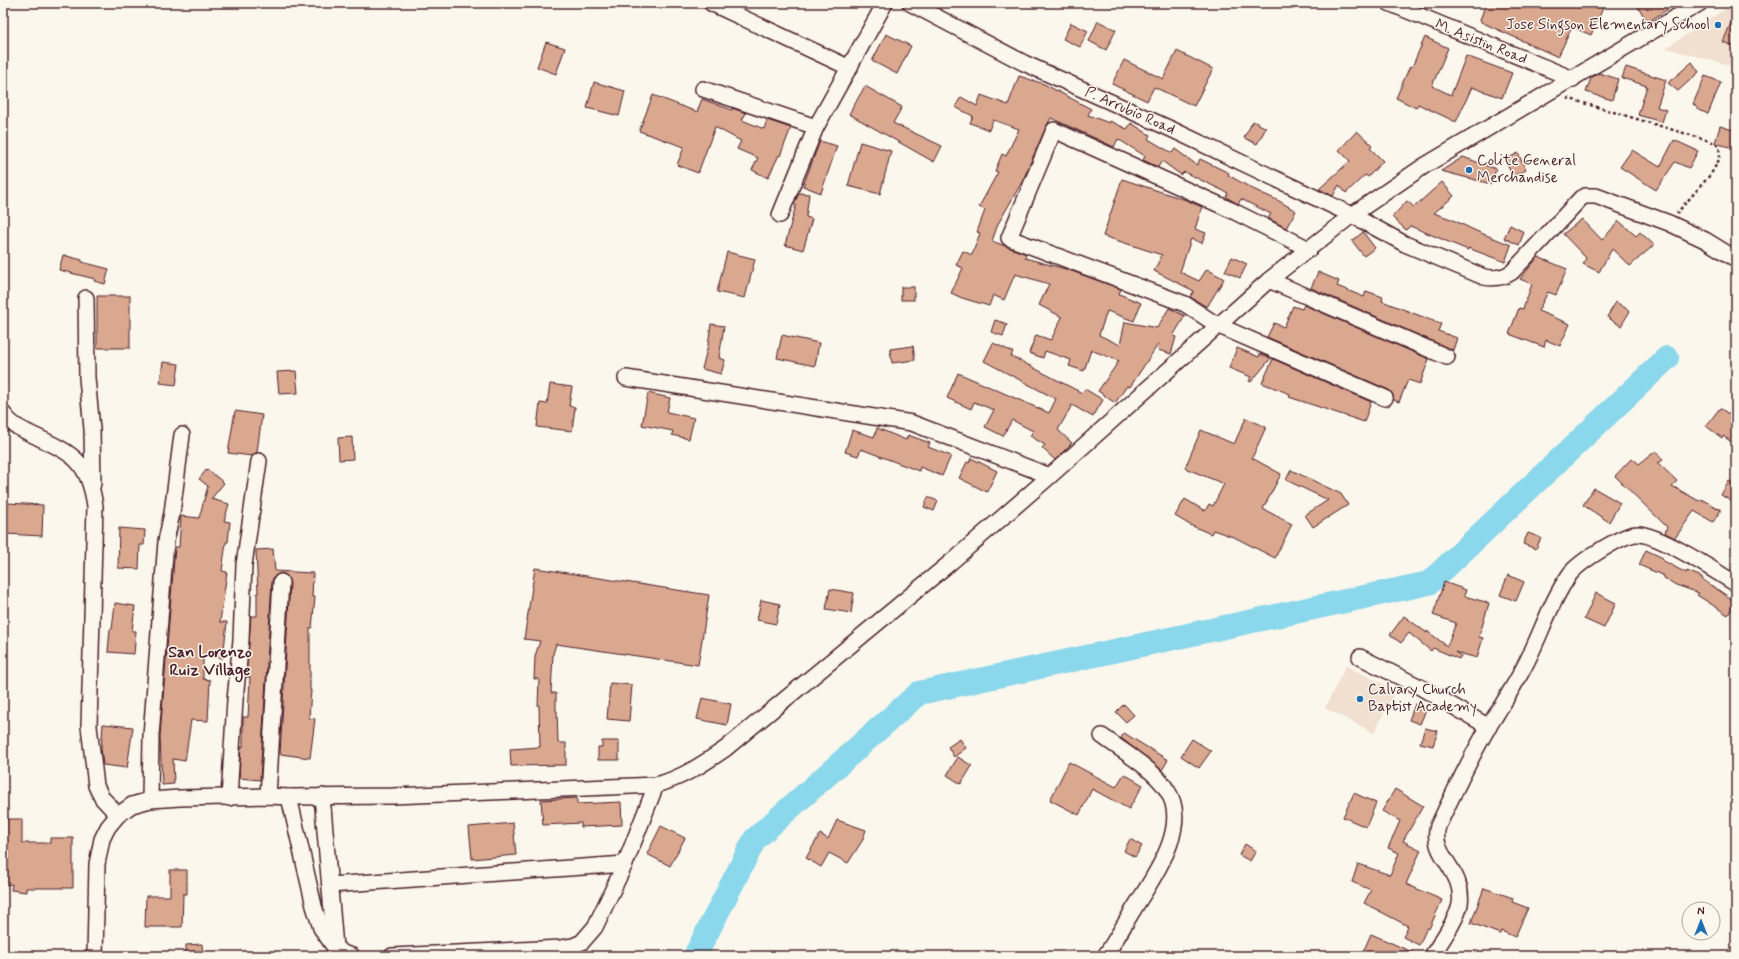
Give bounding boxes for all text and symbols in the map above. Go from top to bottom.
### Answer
street label: M. Asistin Road [1432,14,1530,70]
place label: Jose Singson Elementary School [1506,15,1710,36]
marker: Jose Singson Elementary School [1713,20,1723,30]
street label: P. Arrubio Road [1082,82,1178,140]
place label: Colite General Merchandise [1477,151,1576,188]
marker: Colite General Merchandise [1464,165,1474,175]
district label: San Lorenzo Ruiz Village [168,642,252,683]
place label: Calvary Church Baptist Academy [1368,680,1477,717]
marker: Calvary Church Baptist Academy [1355,694,1365,704]
north arrow [1681,901,1721,941]
text: N [1697,905,1705,919]

